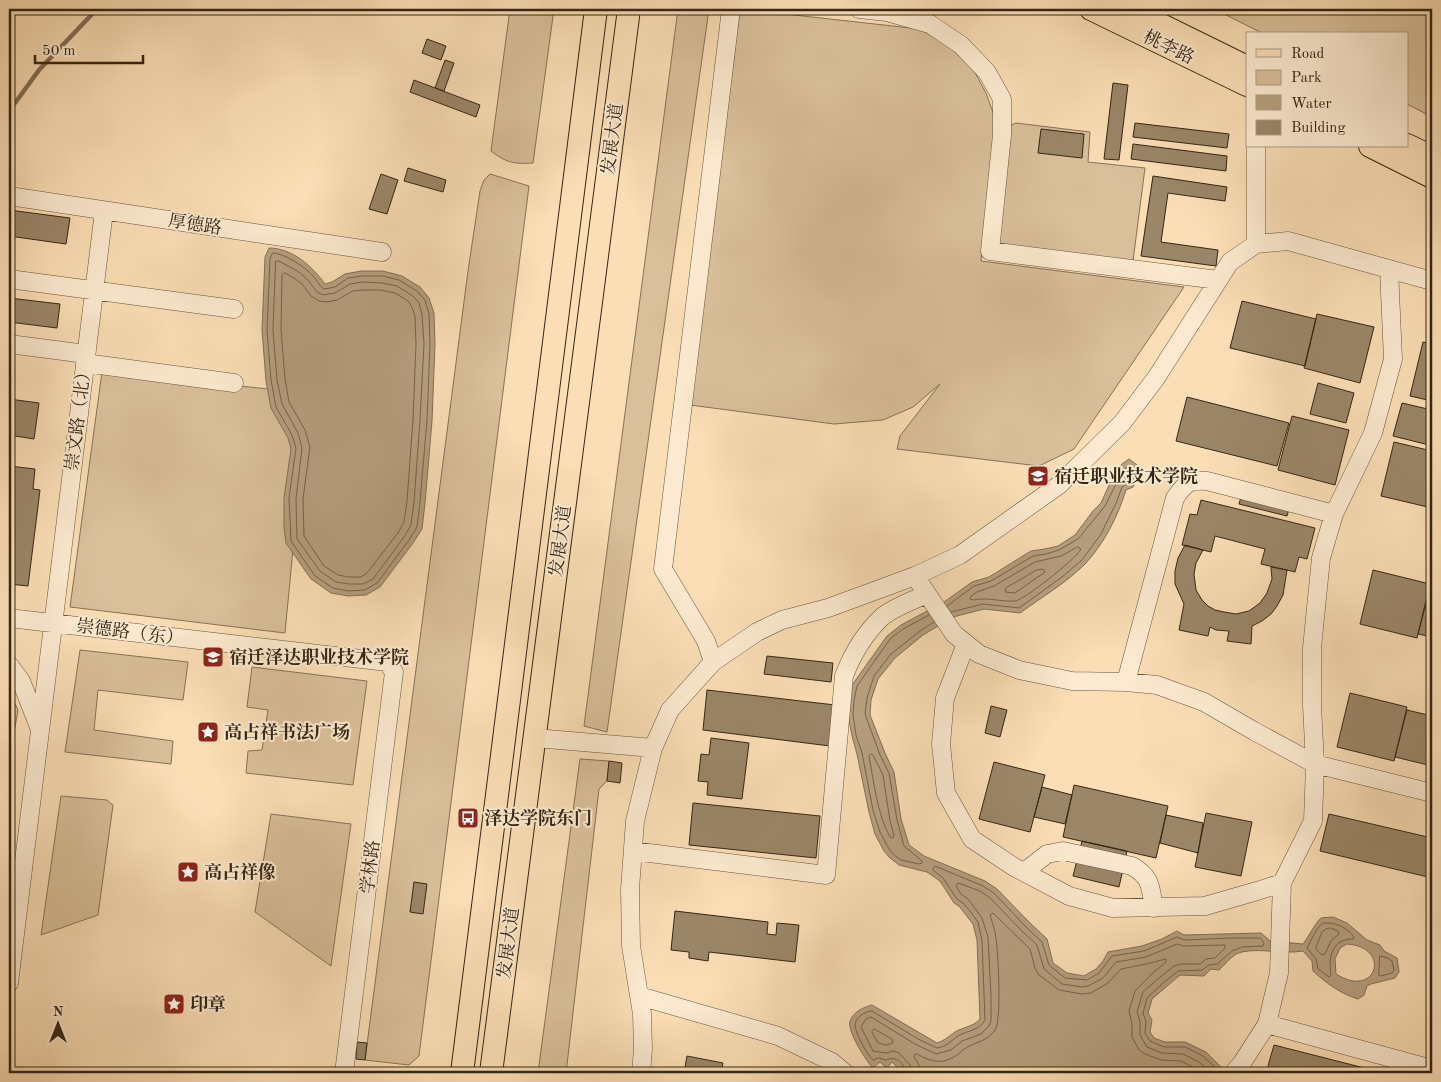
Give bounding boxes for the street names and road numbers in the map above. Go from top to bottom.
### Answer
street label: 桃李路 [1140,26,1198,68]
street label: 发展大道 [598,102,626,176]
street label: 厚德路 [167,210,223,238]
street label: 崇文路（北） [61,362,95,472]
street label: 发展大道 [546,504,574,578]
street label: 崇德路（东） [75,615,185,649]
street label: 学林路 [357,839,383,895]
street label: 发展大道 [494,906,522,980]

